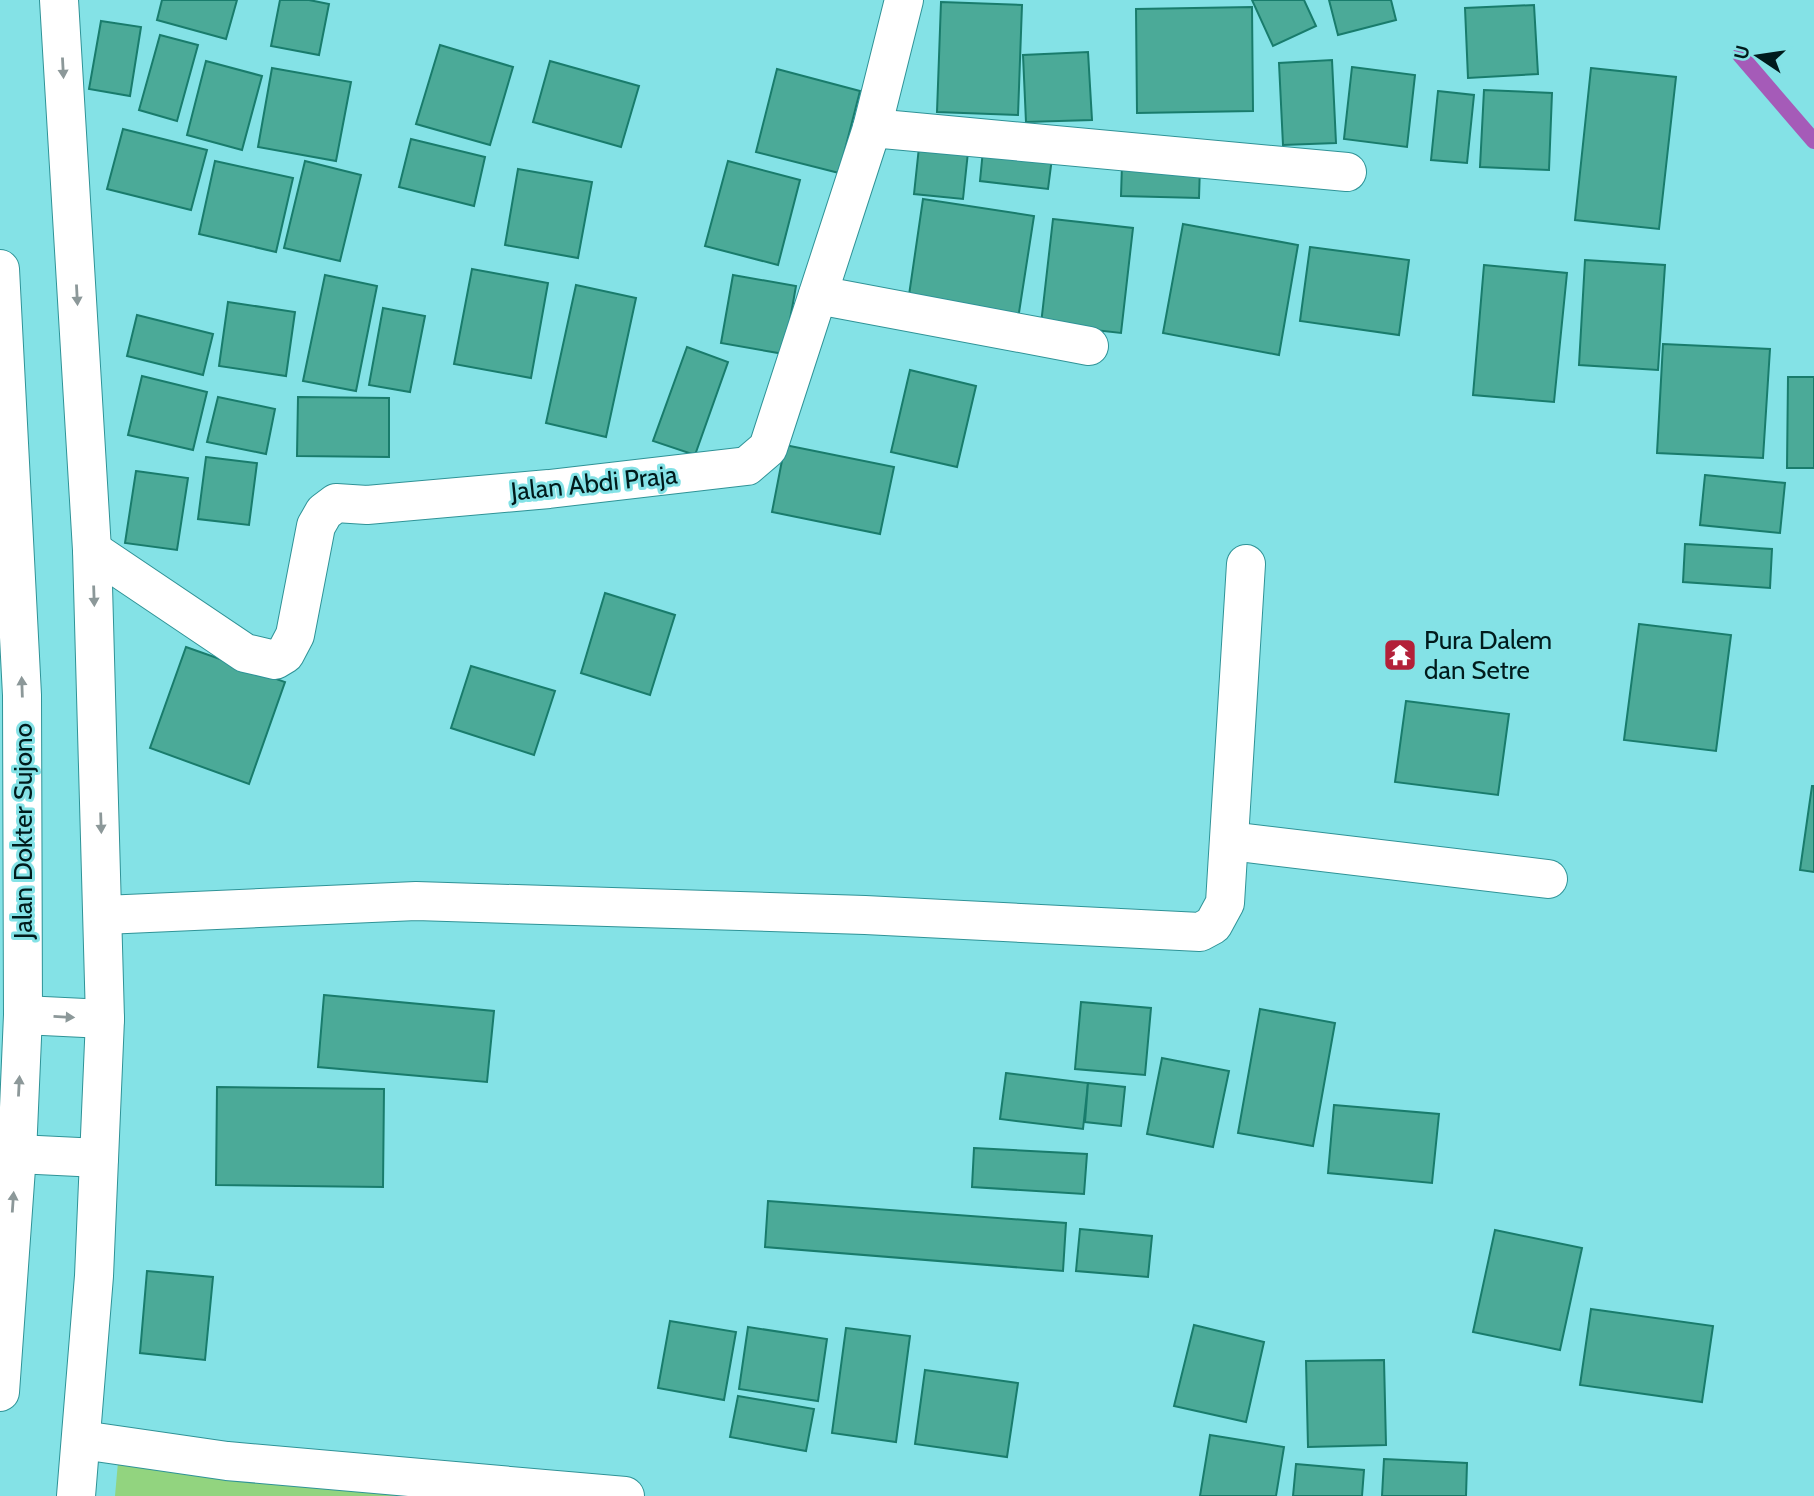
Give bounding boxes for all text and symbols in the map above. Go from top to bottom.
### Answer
north arrow [1723,21,1793,91]
text: U [1729,43,1755,62]
one-way arrow [58,57,69,79]
one-way arrow [72,284,83,306]
street label: Jalan Abdi Praja [508,458,679,508]
one-way arrow [88,585,99,607]
place label: Pura Dalem dan Setre [1424,624,1552,686]
temple icon: Pura Dalem dan Setre [1381,636,1419,674]
one-way arrow [16,676,27,698]
street label: Jalan Dokter Sujono [7,723,39,940]
one-way arrow [95,812,106,834]
one-way arrow [54,1011,76,1022]
one-way arrow [13,1075,24,1097]
one-way arrow [8,1190,19,1212]

